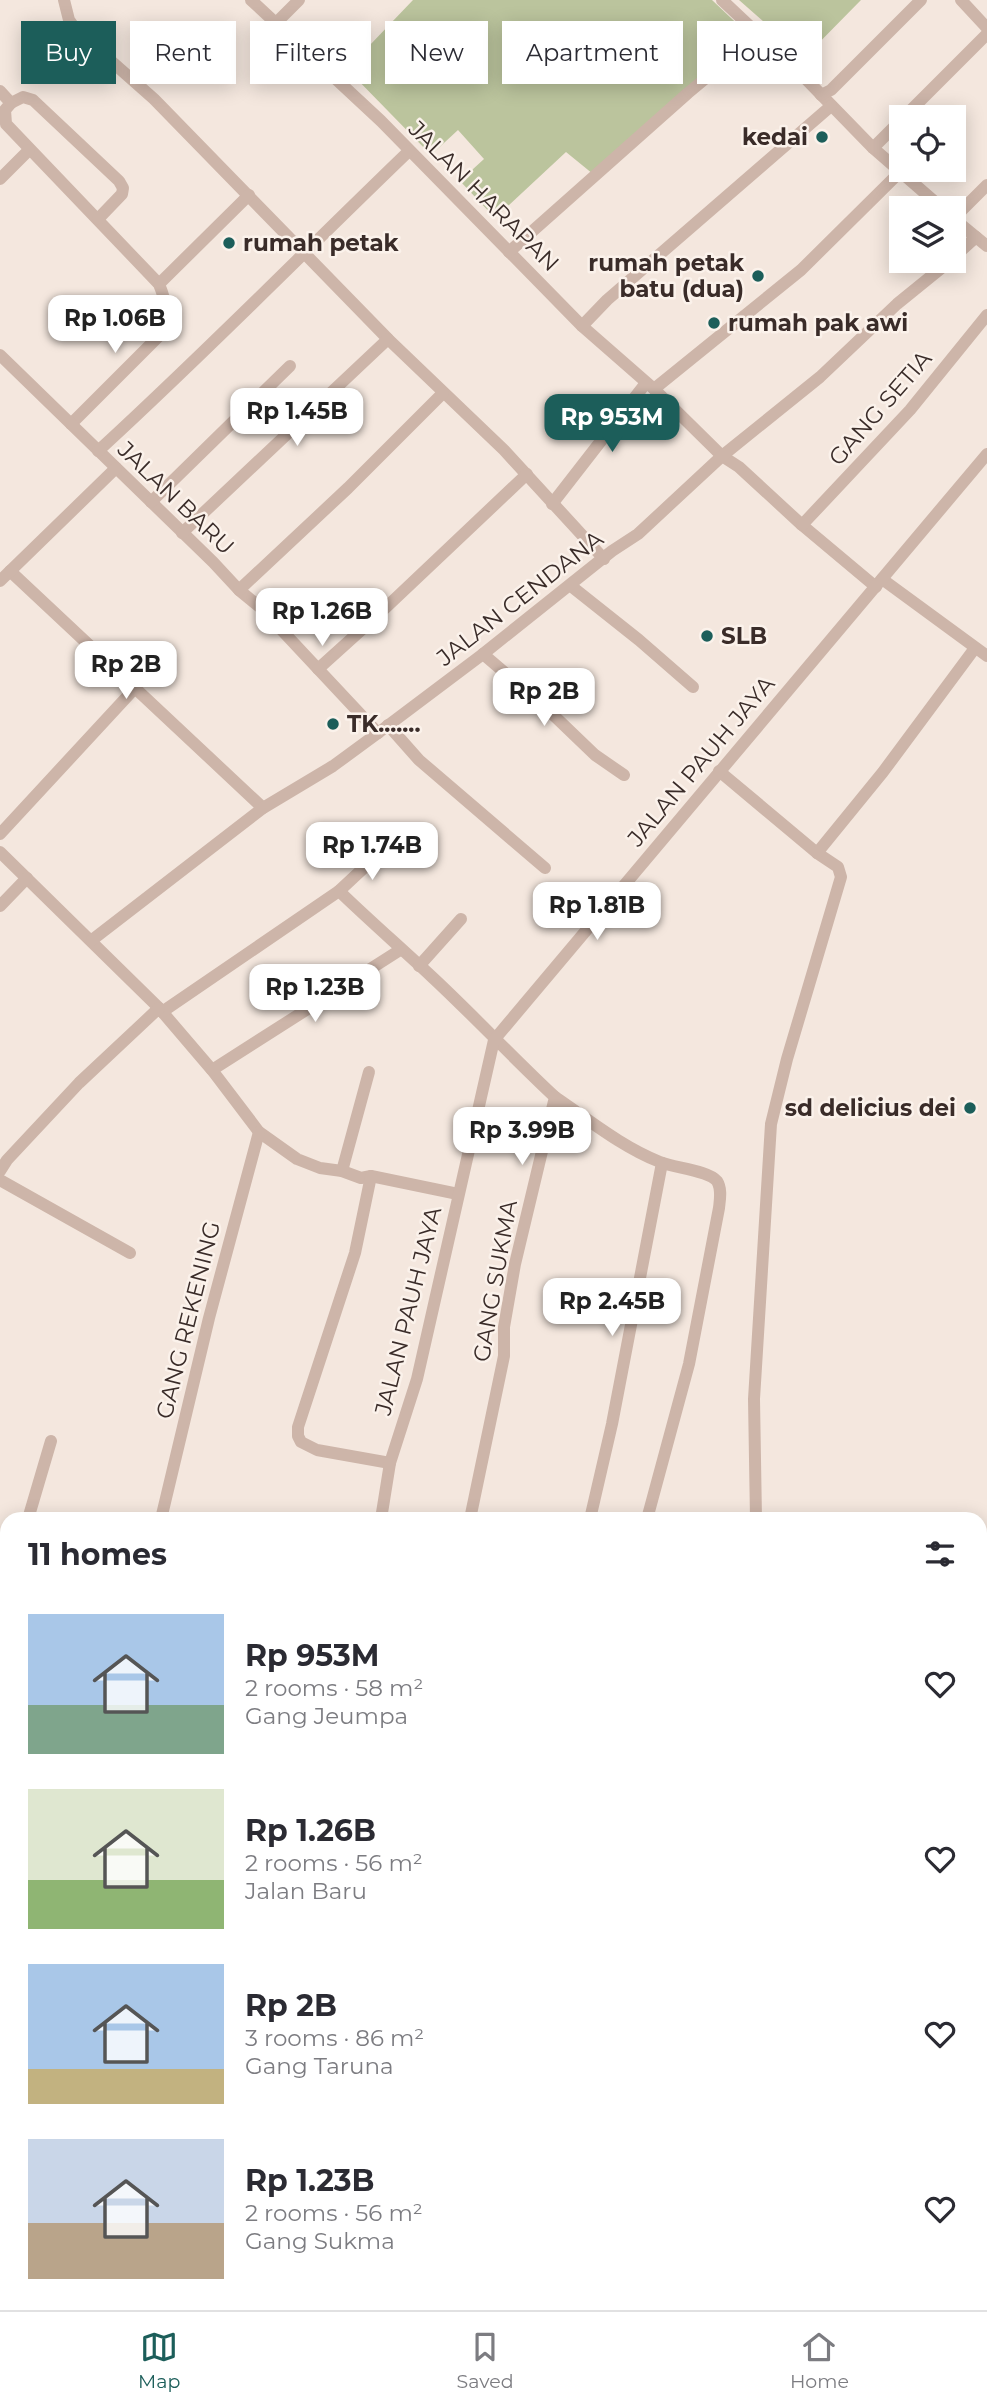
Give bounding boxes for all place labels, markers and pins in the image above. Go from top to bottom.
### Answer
place label: kedai [742,123,808,151]
marker: kedai [814,129,830,145]
place label: rumah petak [243,229,400,257]
marker: rumah petak [221,235,237,251]
place label: rumah petak batu (dua) [588,249,745,303]
marker: rumah petak batu (dua) [750,268,766,284]
pin: Rp 1.06B [43,296,187,355]
place label: rumah pak awi [728,309,908,337]
marker: rumah pak awi [706,315,722,331]
pin: Rp 1.45B [225,388,369,448]
pin: Rp 953M [547,394,677,454]
pin: Rp 1.26B [250,588,394,648]
place label: SLB [721,622,767,650]
marker: SLB [699,628,715,644]
pin: Rp 2B [77,642,175,701]
pin: Rp 2B [495,668,593,728]
place label: TK....... [347,710,420,738]
marker: TK....... [325,716,341,732]
pin: Rp 1.74B [300,822,444,882]
pin: Rp 1.81B [525,883,669,942]
pin: Rp 1.23B [243,964,387,1024]
place label: sd delicius dei [785,1094,956,1122]
marker: sd delicius dei [962,1100,978,1116]
pin: Rp 3.99B [450,1108,594,1167]
pin: Rp 2.45B [540,1278,684,1338]

